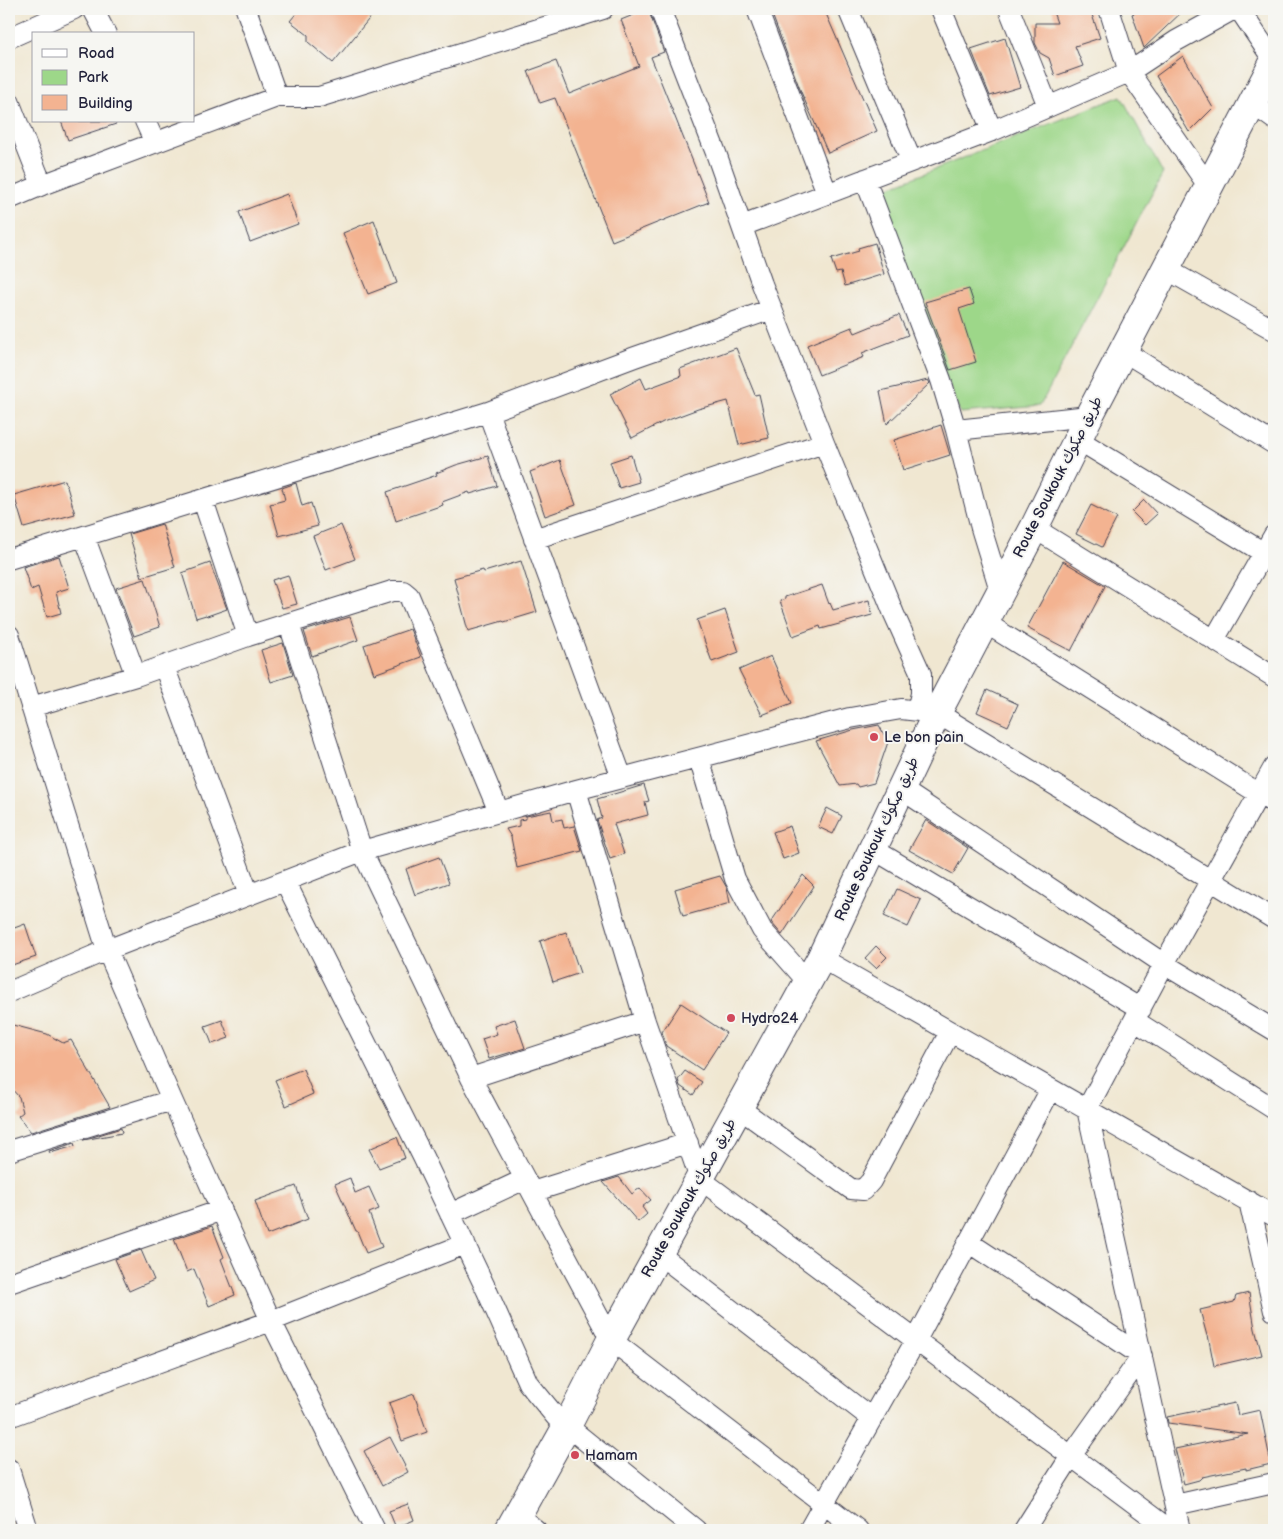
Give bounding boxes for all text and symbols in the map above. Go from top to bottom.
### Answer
legend [32,32,195,122]
text: Road [78,44,114,63]
text: Park [78,68,109,87]
text: Building [78,94,133,113]
street label: Route Soukouk طريق صكوك [1009,393,1107,561]
place label: Le bon pain [884,728,964,747]
marker: Le bon pain [868,731,880,743]
street label: Route Soukouk طريق صكوك [831,754,923,924]
place label: Hydro24 [741,1009,798,1028]
marker: Hydro24 [725,1012,737,1024]
street label: Route Soukouk طريق صكوك [637,1115,741,1281]
place label: Hamam [585,1446,638,1465]
marker: Hamam [569,1449,581,1461]

